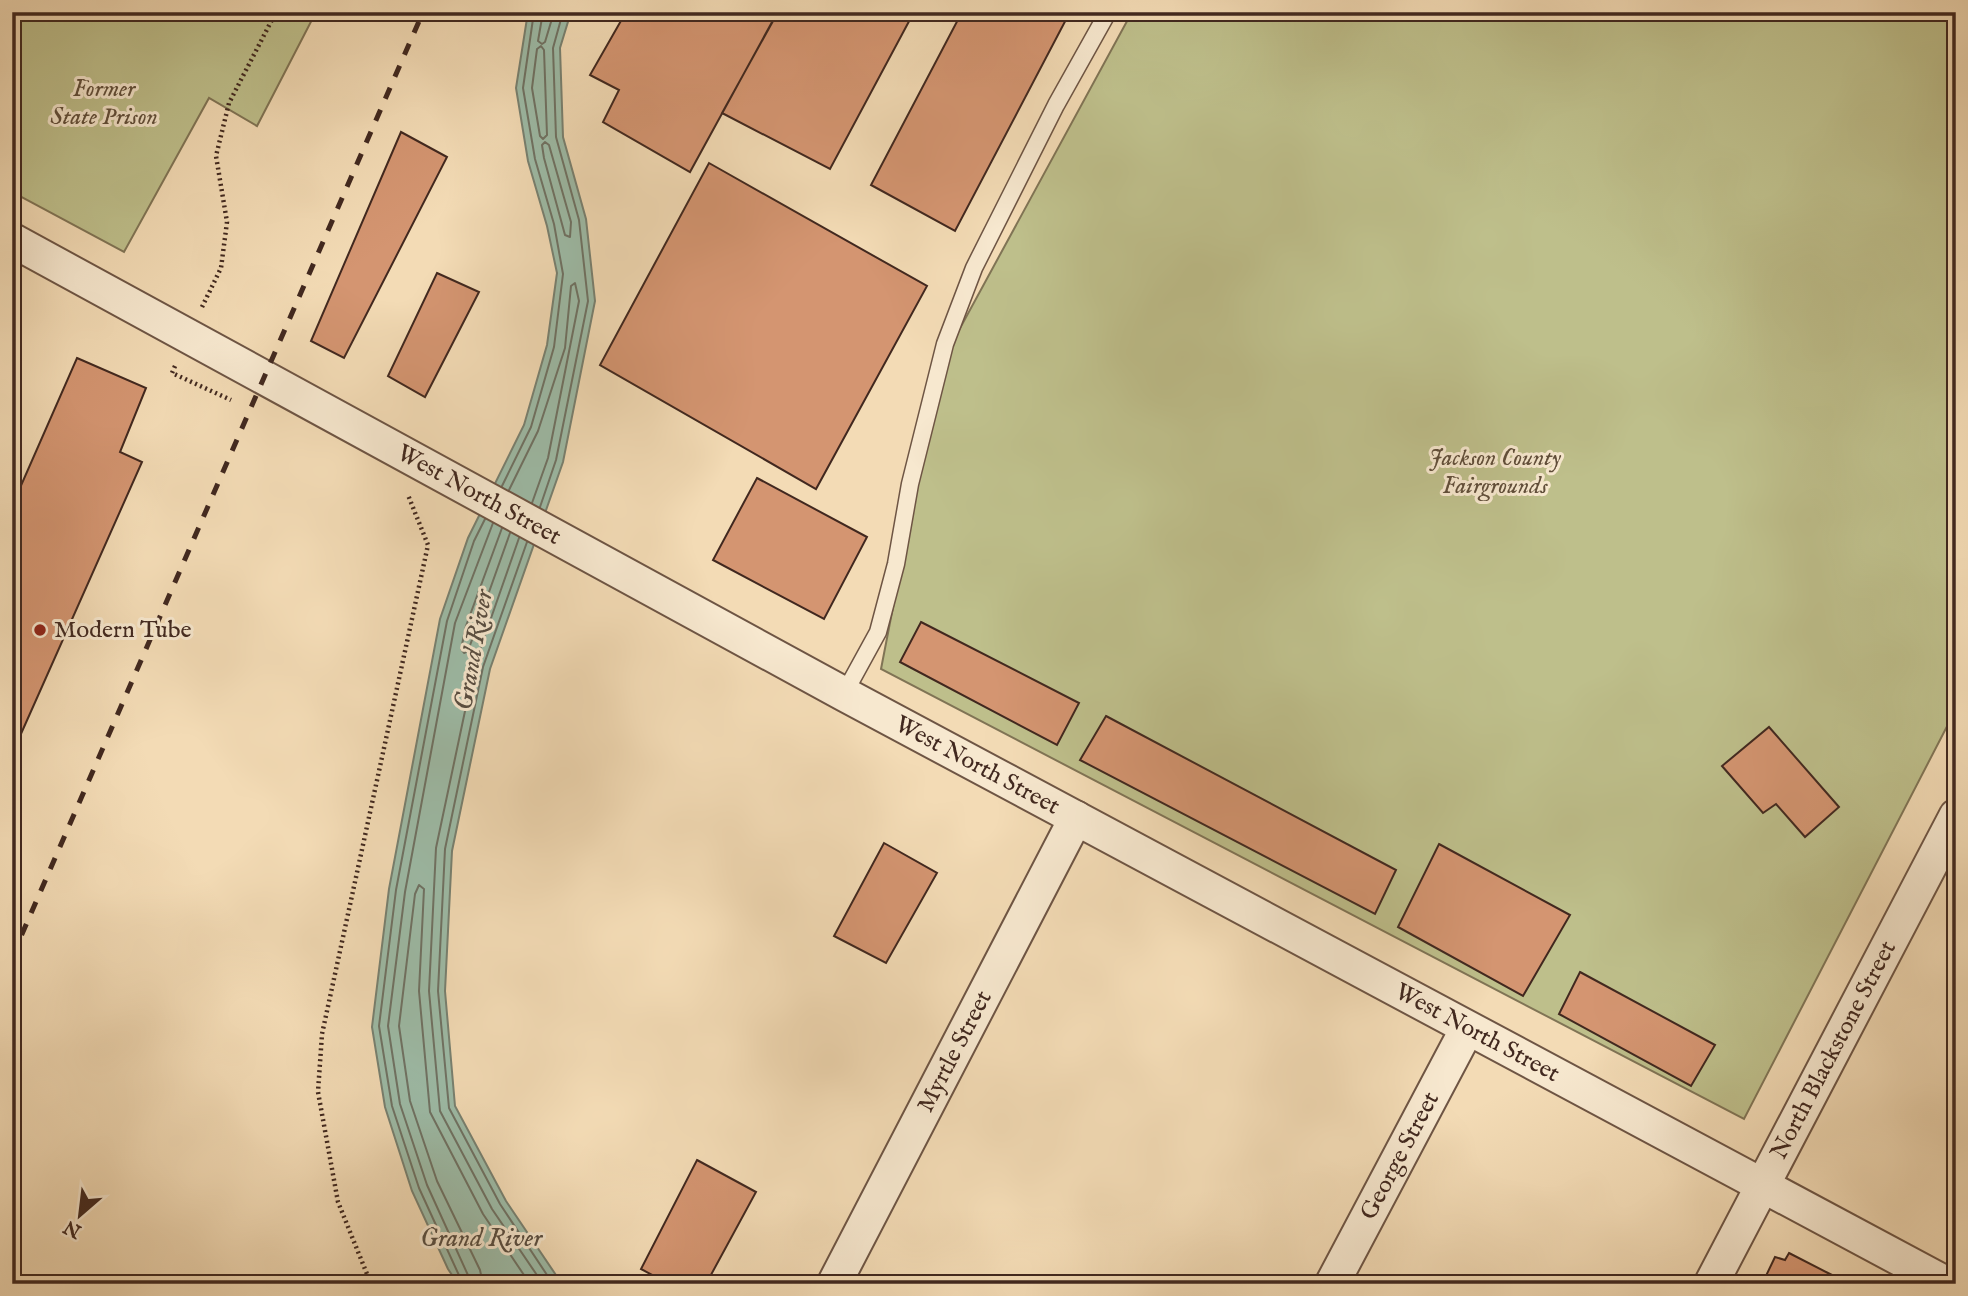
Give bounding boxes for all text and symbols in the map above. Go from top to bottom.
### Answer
park label: Former State Prison [50,74,158,133]
street label: West North Street [392,438,566,552]
park label: Jackson County Fairgrounds [1429,443,1562,502]
water label: Grand River [447,586,501,713]
place label: Modern Tube [54,615,192,646]
marker: Modern Tube [32,622,48,638]
street label: West North Street [890,709,1065,822]
street label: North Blackstone Street [1764,936,1903,1165]
street label: West North Street [1390,976,1565,1089]
street label: Myrtle Street [910,985,999,1118]
street label: George Street [1353,1086,1446,1225]
north arrow [46,1180,116,1250]
text: N [60,1214,87,1243]
water label: Grand River [420,1222,543,1255]

